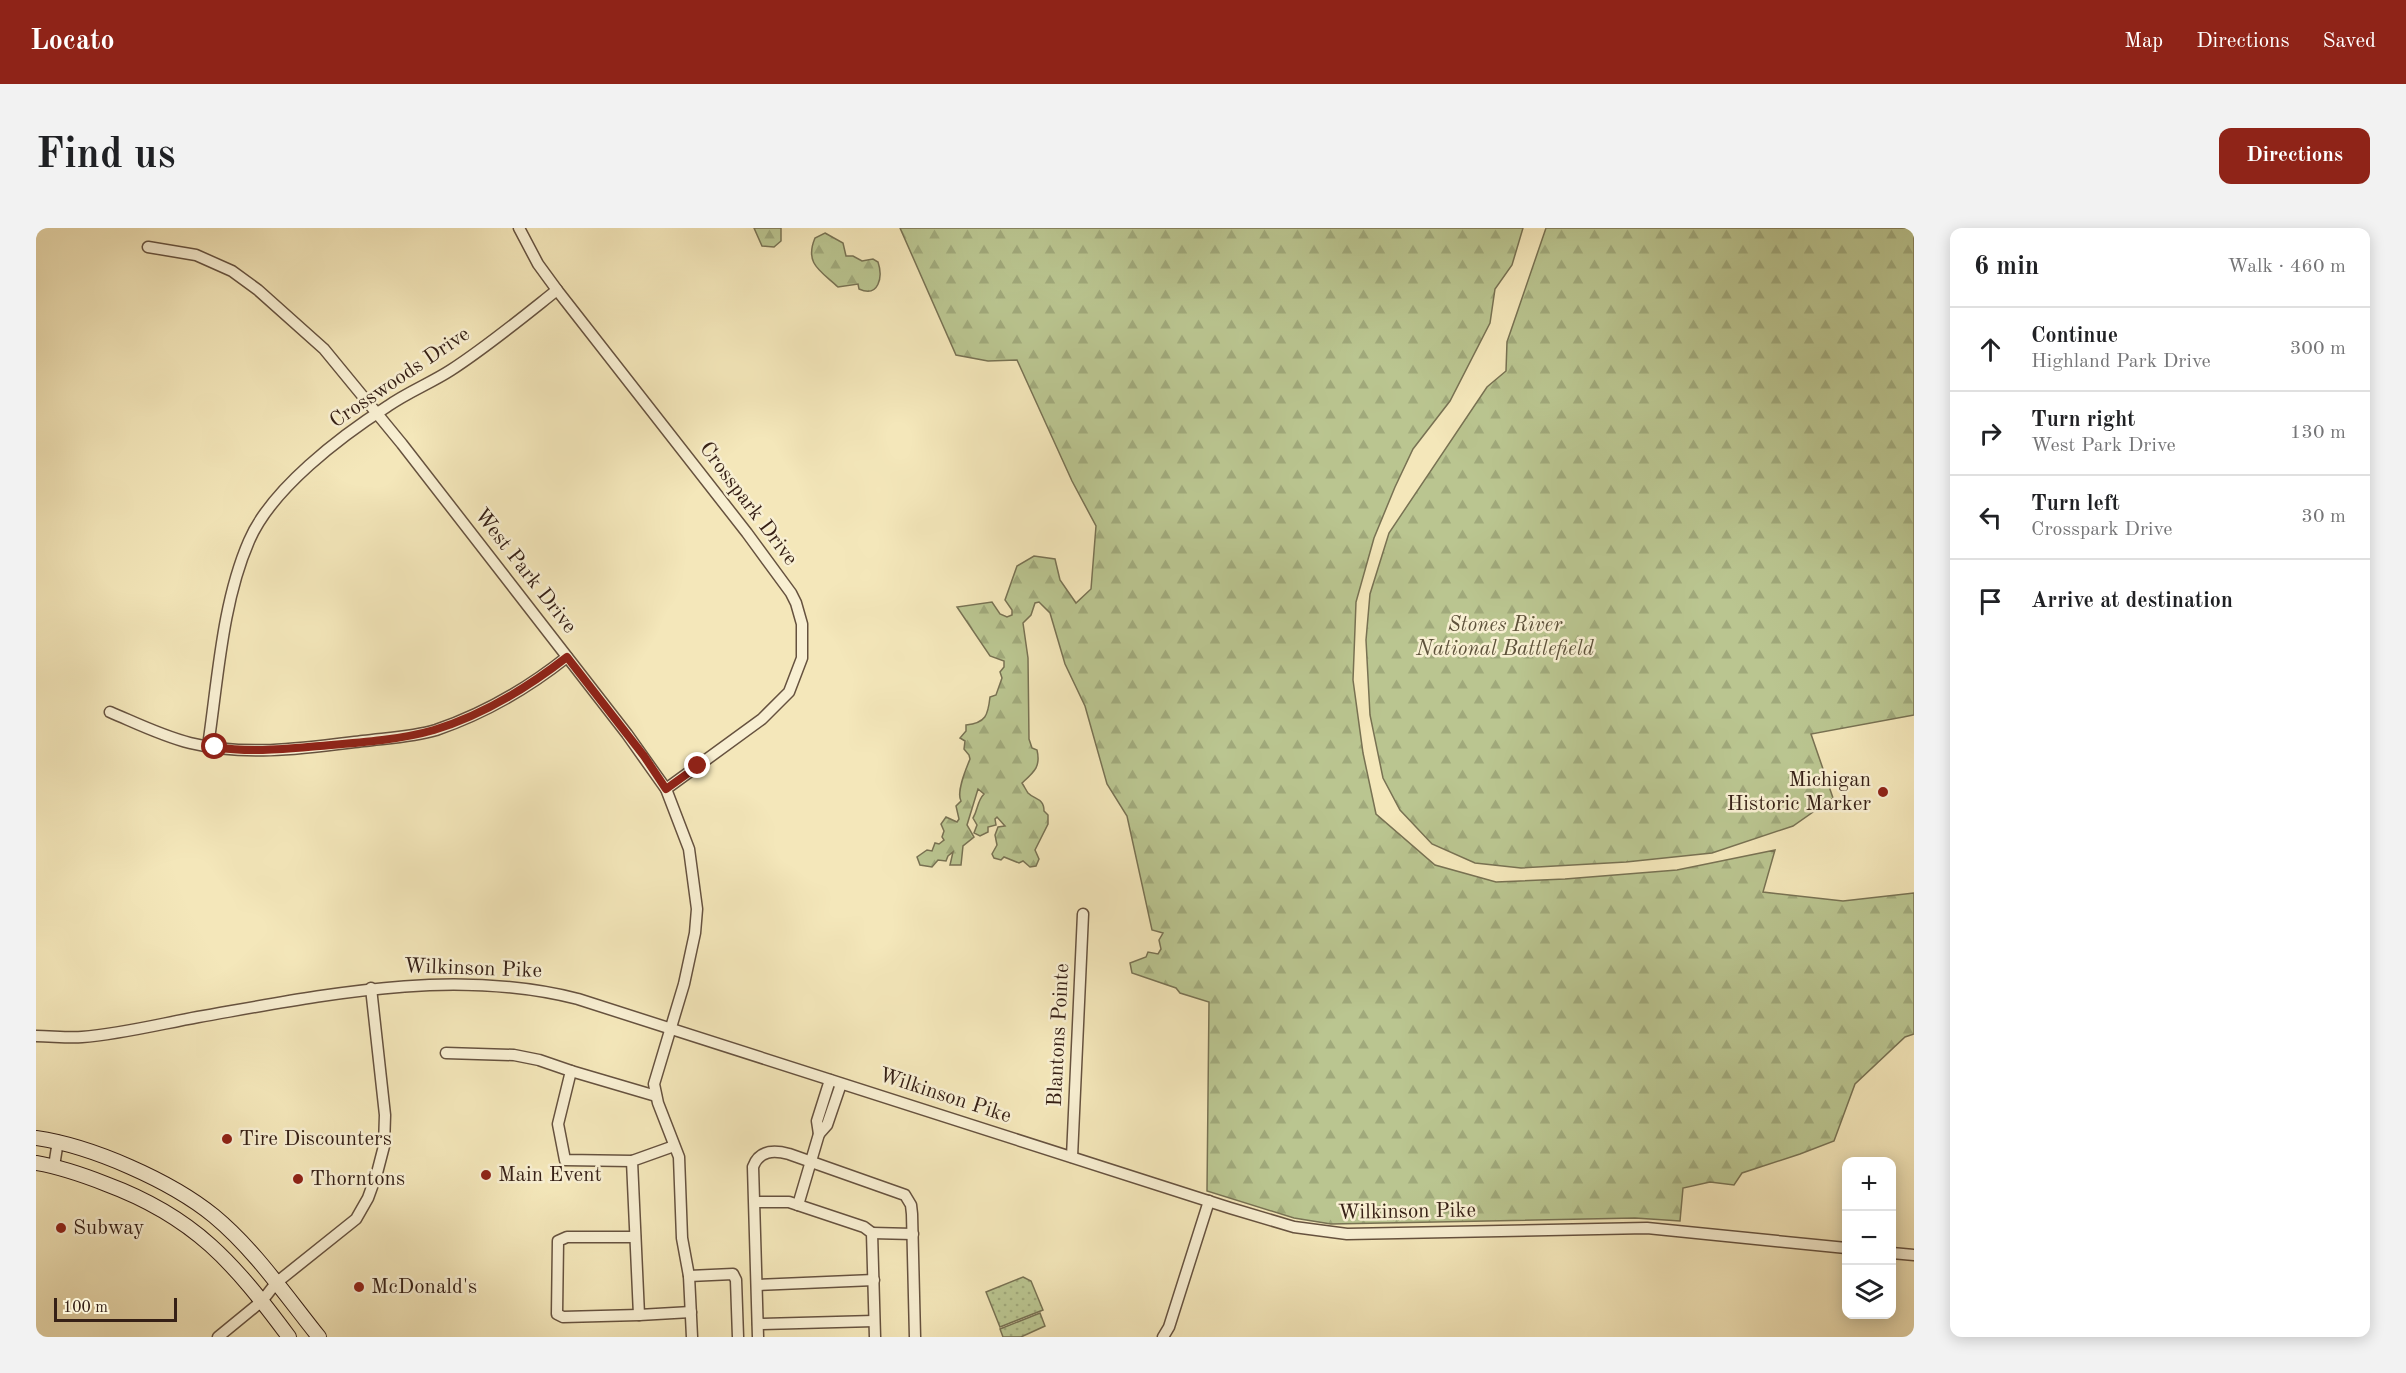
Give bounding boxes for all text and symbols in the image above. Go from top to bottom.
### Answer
text: Locato [30,28,115,56]
text: Map [2124,31,2163,52]
text: Directions [2196,31,2290,52]
text: Saved [2323,31,2376,52]
button: Directions [2219,128,2370,184]
text: Find us [36,135,175,177]
text: 6 min [1974,254,2039,280]
text: Walk · 460 m [2227,257,2346,277]
street label: Crosswoods Drive [326,323,474,433]
text: Continue [2031,325,2118,347]
icon: ahead [1974,333,2007,366]
text: 300 m [2290,339,2346,359]
text: Highland Park Drive [2031,352,2211,372]
text: Turn right [2031,409,2135,431]
icon: right [1974,417,2007,450]
text: 130 m [2290,423,2346,443]
text: West Park Drive [2031,436,2176,456]
street label: Crosspark Drive [695,438,801,570]
text: Turn left [2031,493,2120,515]
icon: left [1974,501,2007,534]
street label: West Park Drive [470,505,580,637]
text: 30 m [2301,507,2346,527]
text: Crosspark Drive [2031,520,2172,540]
icon: arrive [1974,585,2007,618]
text: Arrive at destination [2031,590,2233,612]
park label: Stones River National Battlefield [1415,615,1595,660]
route start [201,733,227,759]
route end [684,752,710,778]
place label: Michigan Historic Marker [1727,770,1871,815]
marker: Michigan Historic Marker [1876,785,1890,799]
street label: Wilkinson Pike [404,956,542,982]
street label: Blantons Pointe [1045,963,1073,1107]
street label: Wilkinson Pike [876,1065,1014,1127]
place label: Tire Discounters [239,1129,392,1150]
marker: Tire Discounters [220,1132,234,1146]
map controls [1842,1157,1896,1319]
button: + [1842,1157,1896,1211]
place label: Main Event [498,1165,602,1186]
marker: Main Event [479,1168,493,1182]
place label: Thorntons [310,1169,405,1190]
marker: Thorntons [291,1172,305,1186]
street label: Wilkinson Pike [1338,1200,1476,1224]
button: − [1842,1211,1896,1265]
place label: Subway [73,1218,144,1239]
marker: Subway [54,1221,68,1235]
button: layers [1842,1265,1896,1319]
place label: McDonald's [371,1277,477,1298]
marker: McDonald's [352,1280,366,1294]
scale bar [54,1295,177,1322]
text: 100 m [63,1300,108,1316]

